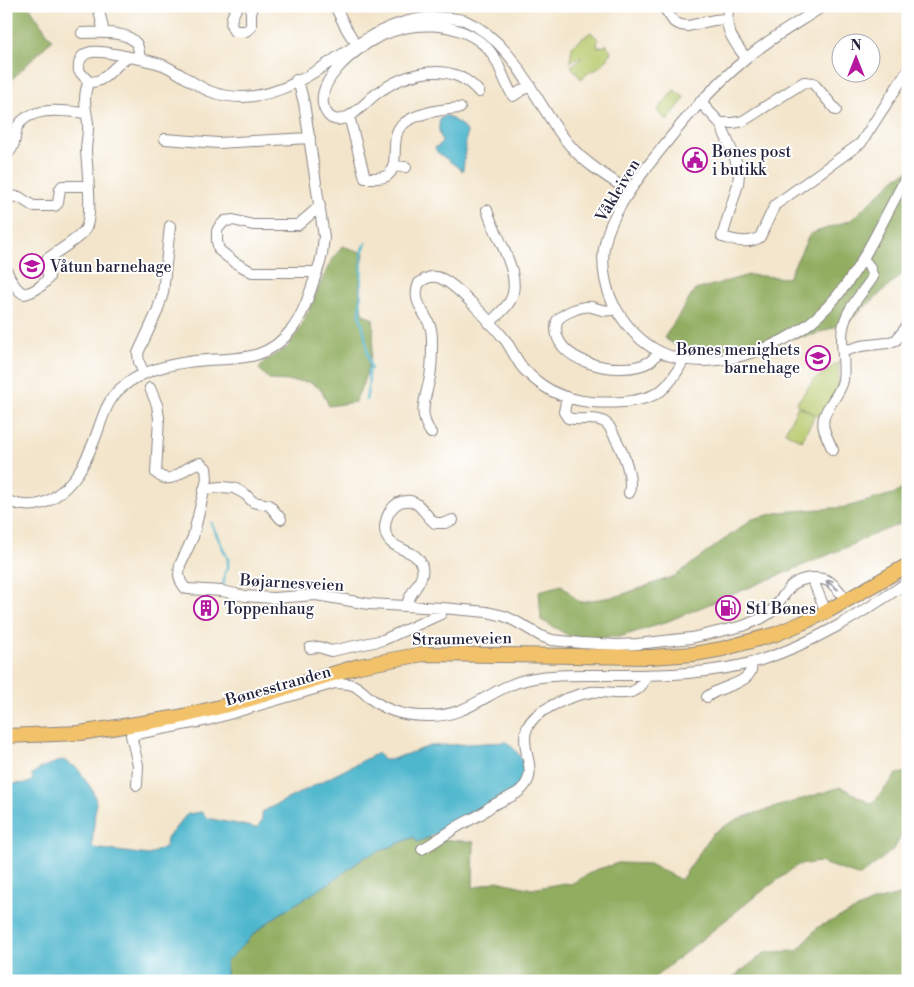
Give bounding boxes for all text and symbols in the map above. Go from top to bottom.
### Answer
north arrow [832,32,882,82]
text: N [850,37,862,55]
place label: Bønes post i butikk [711,142,792,180]
public building icon: Bønes post i butikk [682,147,708,173]
street label: Våkleiven [591,155,645,227]
school or university icon: Våtun barnehage [19,253,45,279]
place label: Våtun barnehage [49,257,172,277]
place label: Bønes menighets barnehage [675,340,800,378]
school or university icon: Bønes menighets barnehage [805,345,831,371]
street label: Bøjarnesveien [238,570,345,596]
one-way arrow [825,579,838,590]
building icon: Toppenhaug [193,595,219,621]
fuel station icon: St1 Bønes [715,595,741,621]
place label: Toppenhaug [224,599,315,619]
place label: St1 Bønes [746,599,816,619]
street label: Straumeveien [412,628,512,650]
street label: Bønesstranden [222,661,334,711]

